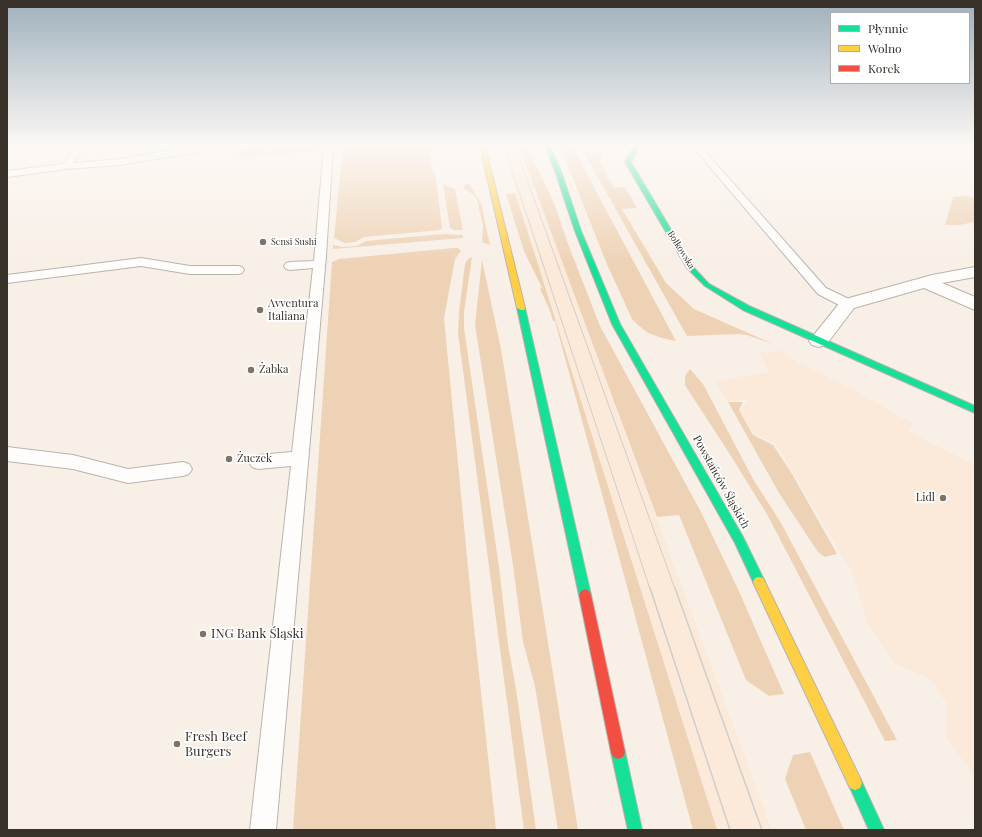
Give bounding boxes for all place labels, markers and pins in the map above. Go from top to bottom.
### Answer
marker: Sensi Sushi [258,237,268,247]
place label: Sensi Sushi [271,237,317,247]
place label: Avventura Italiana [268,297,318,323]
marker: Avventura Italiana [255,305,265,315]
place label: Żabka [259,363,289,377]
marker: Żabka [246,365,256,375]
place label: Żuczek [237,452,272,466]
marker: Żuczek [224,454,234,464]
place label: Lidl [916,491,935,505]
marker: Lidl [938,493,948,503]
place label: ING Bank Śląski [211,626,304,642]
marker: ING Bank Śląski [198,629,208,639]
place label: Fresh Beef Burgers [185,729,247,760]
marker: Fresh Beef Burgers [172,739,182,749]

